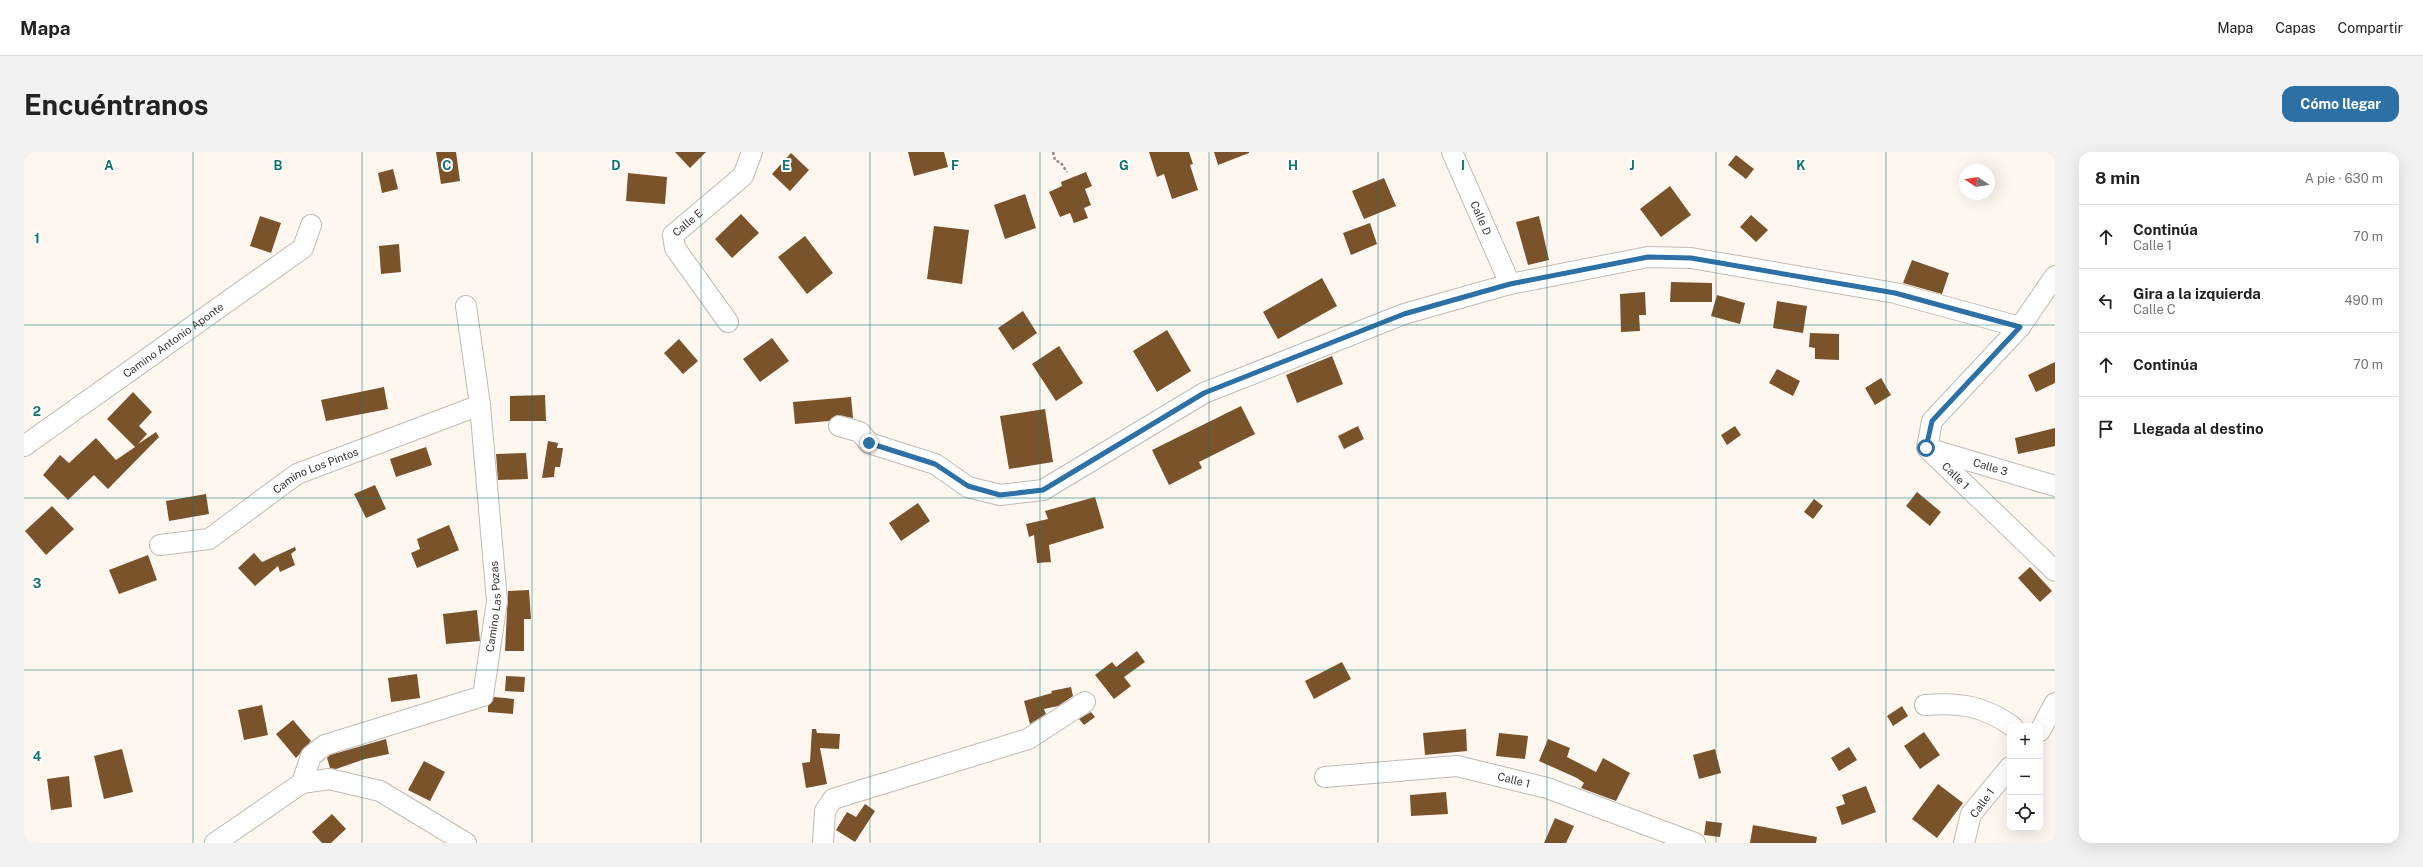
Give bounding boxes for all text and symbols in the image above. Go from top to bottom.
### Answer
text: Mapa [20,17,70,39]
text: Mapa [2217,20,2253,36]
text: Capas [2275,20,2316,36]
text: Compartir [2338,20,2403,36]
button: Cómo llegar [2282,86,2399,122]
text: Encuéntranos [24,88,209,121]
text: A [104,158,114,173]
text: B [274,158,283,173]
text: C [442,158,452,173]
text: D [611,158,621,173]
text: E [782,158,790,173]
text: F [951,158,959,173]
text: G [1119,158,1129,173]
text: H [1288,158,1298,173]
text: I [1461,158,1465,173]
text: J [1629,158,1635,173]
text: K [1796,158,1806,173]
north arrow [1959,164,1995,200]
text: 8 min [2095,168,2140,188]
text: A pie · 630 m [2305,171,2383,186]
street label: Calle D [1468,199,1494,237]
street label: Calle E [670,207,705,239]
text: Continúa [2133,221,2198,238]
icon: ahead [2095,226,2117,248]
text: 70 m [2353,229,2383,244]
text: 1 [34,231,40,246]
text: Calle 1 [2133,238,2172,253]
text: Gira a la izquierda [2133,285,2261,302]
icon: left [2095,290,2117,312]
text: 490 m [2344,293,2383,308]
street label: Camino Antonio Aponte [121,300,226,380]
text: Calle C [2133,302,2176,317]
icon: ahead [2095,354,2117,376]
text: Continúa [2133,356,2198,373]
text: 70 m [2353,357,2383,372]
text: 2 [33,404,41,419]
icon: arrive [2095,418,2117,440]
text: Llegada al destino [2133,420,2264,437]
route end [860,434,878,452]
route start [1917,439,1935,457]
street label: Camino Los Pintos [270,445,360,496]
street label: Calle 3 [1972,456,2009,478]
street label: Calle 1 [1940,460,1972,491]
street label: Camino Las Pozas [484,560,503,653]
text: 3 [33,576,42,591]
map controls [2007,723,2043,831]
button: + [2007,723,2043,759]
text: 4 [33,749,42,764]
button: − [2007,759,2043,795]
street label: Calle 1 [1496,770,1531,790]
street label: Calle 1 [1967,786,1997,820]
button: locate [2007,795,2043,831]

